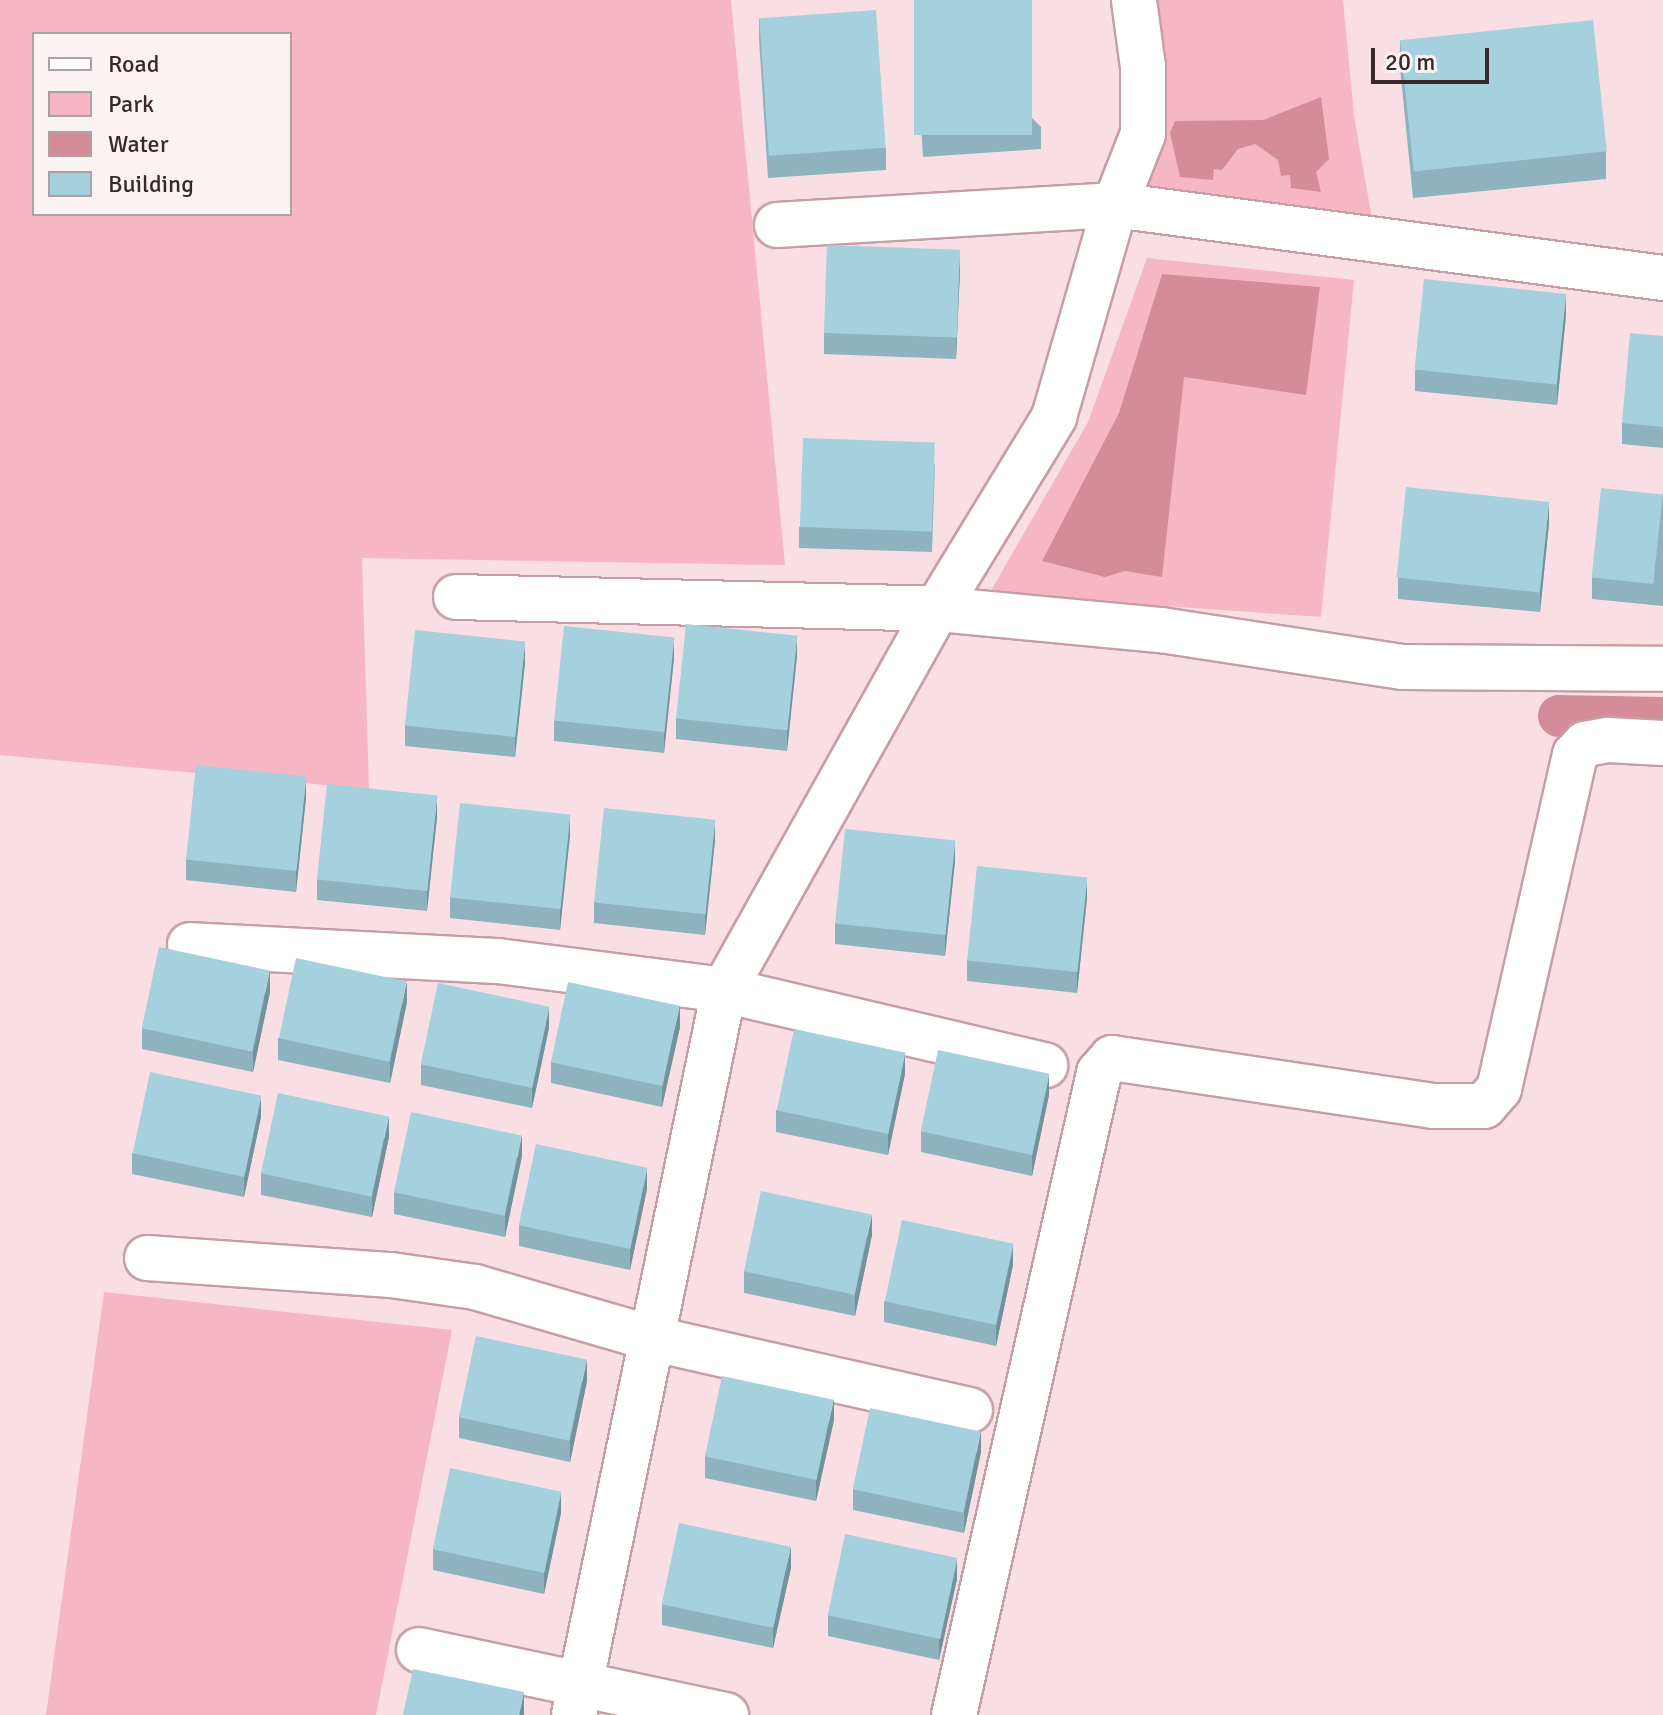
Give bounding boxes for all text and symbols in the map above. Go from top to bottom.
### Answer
legend [32,32,292,216]
scale bar [1375,32,1493,82]
text: 20 m [1385,47,1435,77]
text: Road [108,49,159,79]
text: Park [108,89,154,119]
text: Water [108,129,168,159]
text: Building [108,169,194,199]

